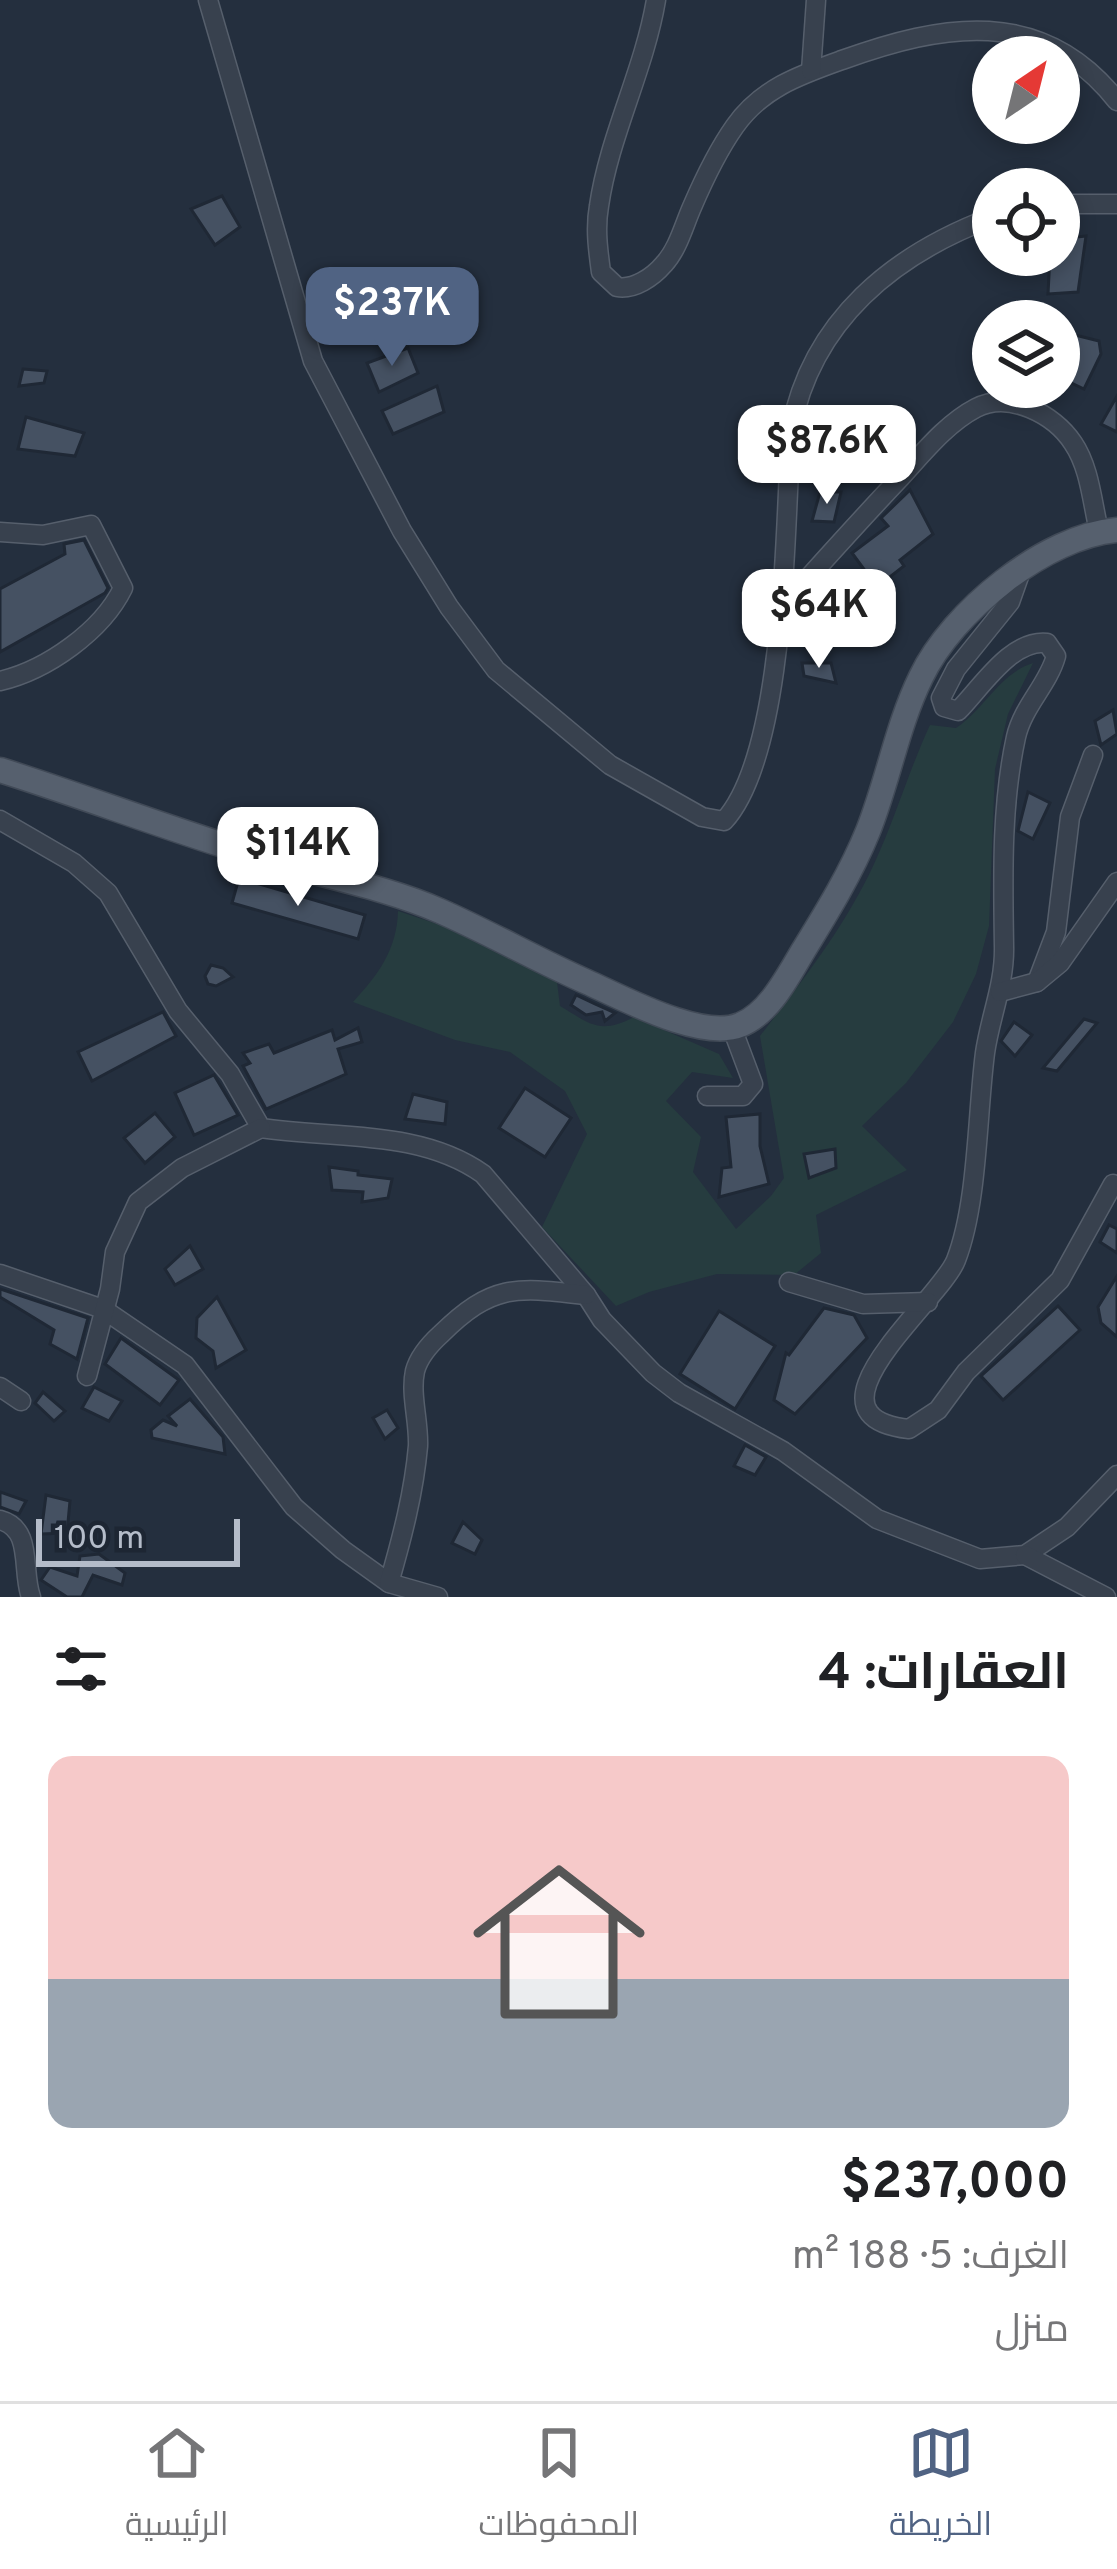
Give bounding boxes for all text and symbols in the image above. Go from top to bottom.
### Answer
north arrow [972,36,1080,144]
map controls [972,36,1080,408]
button: locate [972,168,1080,276]
pin: $237K [308,267,476,369]
text: $237K [333,281,451,330]
button: layers [972,300,1080,408]
pin: $87.6K [729,405,925,507]
text: $87.6K [765,419,889,468]
pin: $64K [748,569,890,671]
text: $64K [769,583,869,632]
pin: $114K [214,807,382,909]
text: $114K [244,821,352,870]
scale bar [36,1513,240,1566]
text: 100 m [54,1519,144,1561]
icon: filters [48,1636,114,1702]
text: العقارات: 4 [819,1643,1069,1708]
icon: home [451,1834,667,2050]
text: $237,000 [841,2152,1069,2217]
text: الغرف: 5 · 188 m² [792,2234,1069,2283]
text: منزل [995,2307,1069,2356]
tab: الرئيسية [125,2420,229,2554]
tab: المحفوظات [478,2420,639,2554]
tab: الخريطة [889,2420,992,2554]

